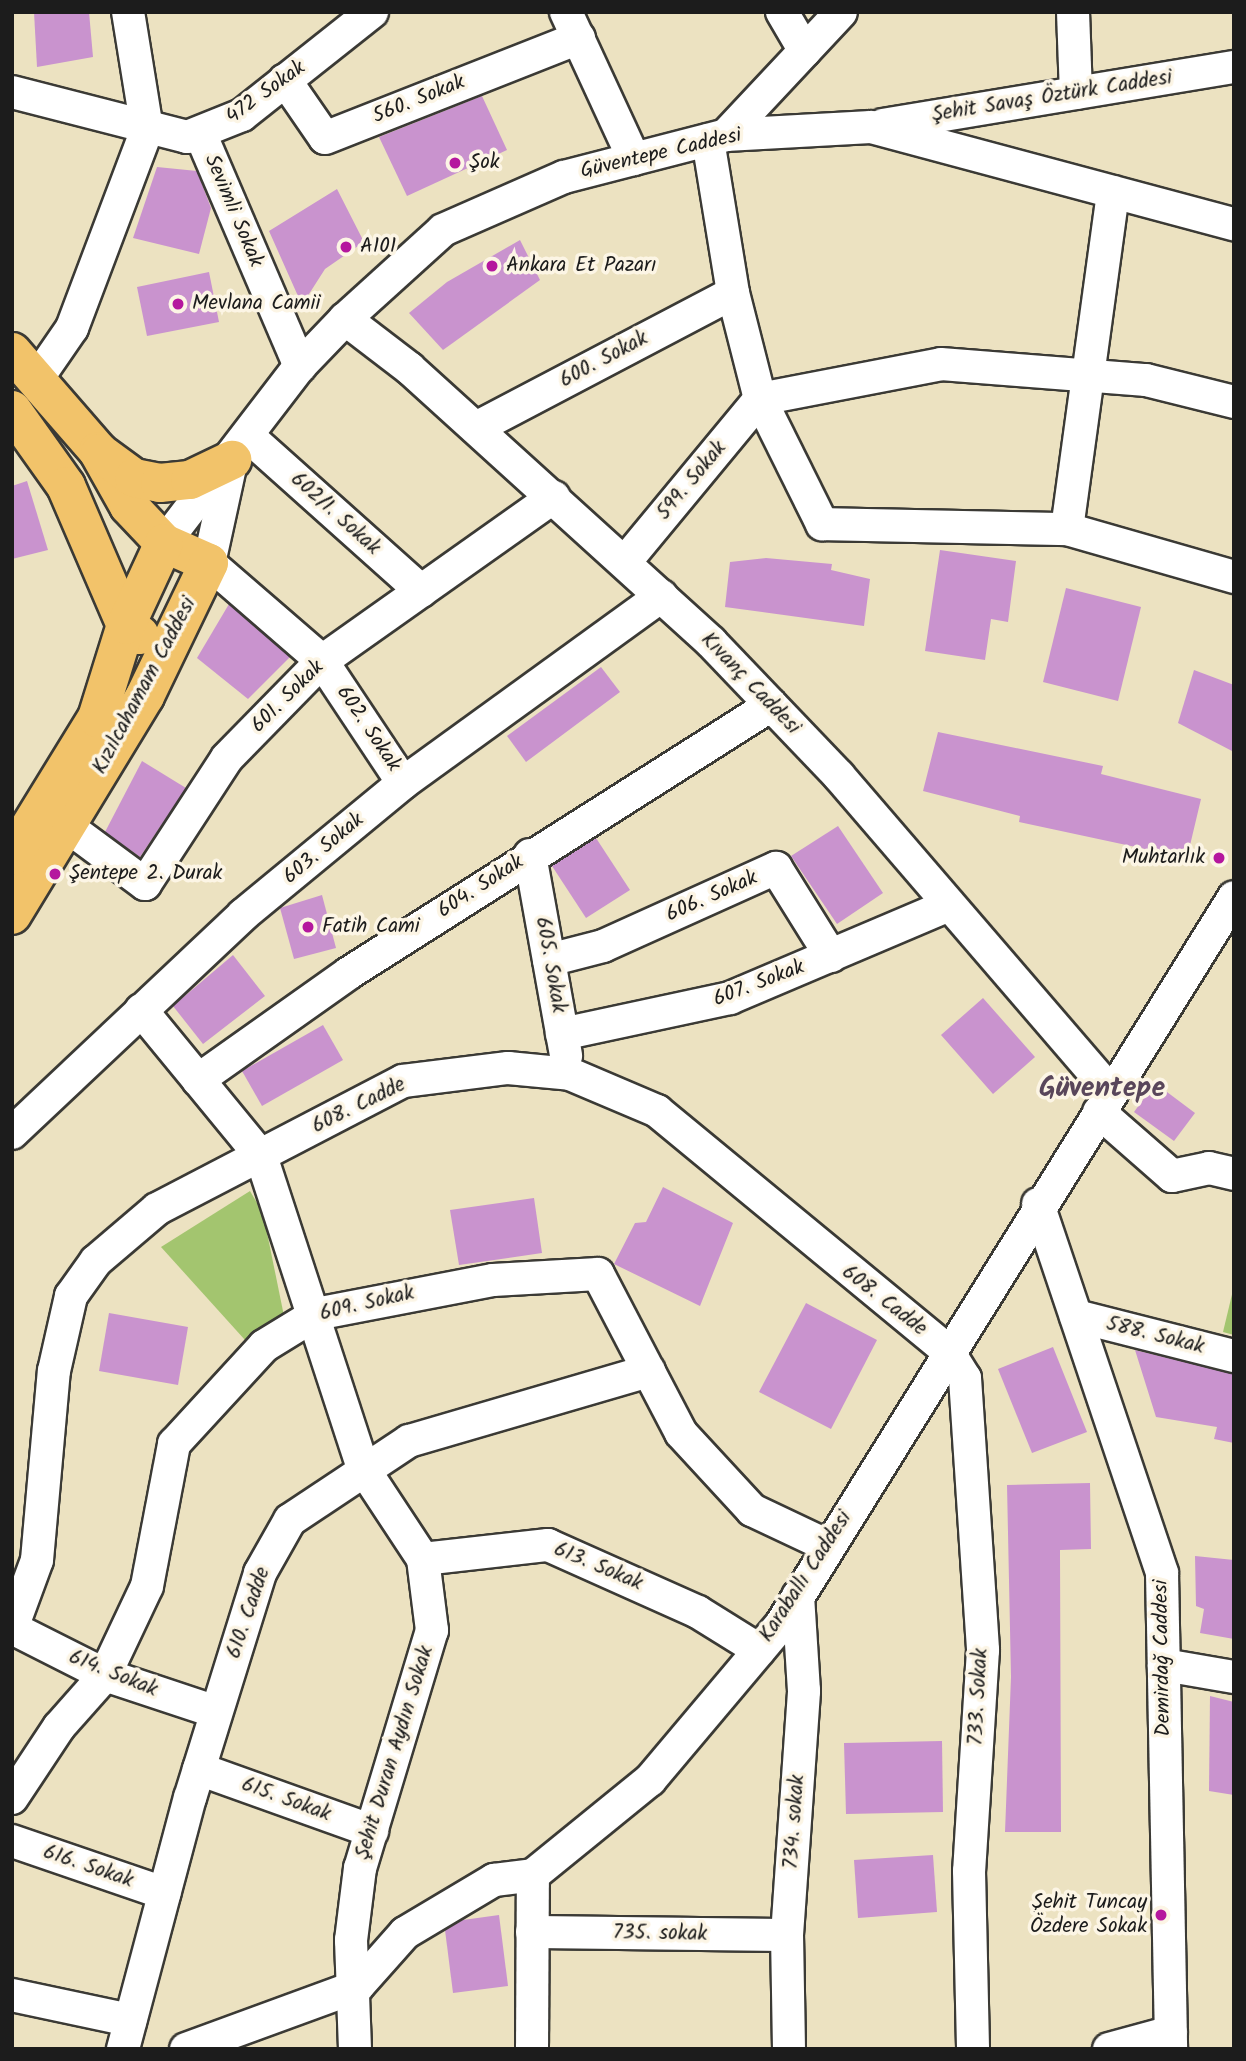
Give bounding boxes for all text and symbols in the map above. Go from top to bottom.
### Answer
street label: 472 Sokak [221,56,311,130]
street label: Şehit Savaş Öztürk Caddesi [930,66,1174,128]
street label: 560. Sokak [369,70,469,130]
street label: Güventepe Caddesi [578,123,744,185]
place label: Şok [469,150,500,176]
street label: Sevimli Sokak [198,151,268,271]
marker: Şok [447,155,463,171]
place label: A101 [360,234,396,260]
marker: A101 [338,239,354,255]
place label: Ankara Et Pazarı [506,253,656,279]
marker: Ankara Et Pazarı [484,258,500,274]
place label: Mevlana Camii [192,291,320,317]
marker: Mevlana Camii [170,296,186,312]
street label: 600. Sokak [556,326,652,394]
street label: 599. Sokak [652,436,732,526]
street label: 602/1. Sokak [285,467,385,561]
street label: Kızılcahamam Caddesi [88,593,202,779]
street label: Kıvanç Caddesi [695,628,805,740]
street label: 601. Sokak [246,655,330,739]
street label: 602. Sokak [330,681,406,777]
street label: 603. Sokak [278,808,370,890]
place label: Muhtarlık [1122,845,1205,871]
street label: 604. Sokak [433,850,529,924]
marker: Muhtarlık [1211,850,1227,866]
place label: Şentepe 2. Durak [69,861,222,887]
marker: Şentepe 2. Durak [47,866,63,882]
street label: 606. Sokak [662,866,762,928]
place label: Fatih Cami [322,914,420,940]
street label: 605. Sokak [529,915,571,1015]
marker: Fatih Cami [300,919,316,935]
street label: 607. Sokak [710,955,808,1013]
district label: Güventepe [1039,1072,1165,1106]
street label: 608. Cadde [308,1073,410,1139]
street label: 608. Cadde [836,1260,932,1342]
street label: 609. Sokak [317,1281,417,1327]
street label: 588. Sokak [1103,1312,1207,1360]
street label: Karaballı Caddesi [754,1507,858,1647]
street label: 613. Sokak [550,1537,646,1597]
street label: 610. Cadde [222,1564,276,1662]
street label: Demirdağ Caddesi [1149,1579,1177,1737]
street label: Şehit Duran Aydın Sokak [350,1643,440,1863]
street label: 614. Sokak [65,1645,161,1703]
street label: 733. Sokak [964,1648,994,1746]
street label: 615. Sokak [238,1772,334,1828]
street label: 734. sokak [779,1774,811,1870]
street label: 616. Sokak [40,1840,136,1894]
place label: Şehit Tuncay Özdere Sokak [1030,1890,1147,1940]
marker: Şehit Tuncay Özdere Sokak [1153,1907,1169,1923]
street label: 735. sokak [613,1921,707,1947]

